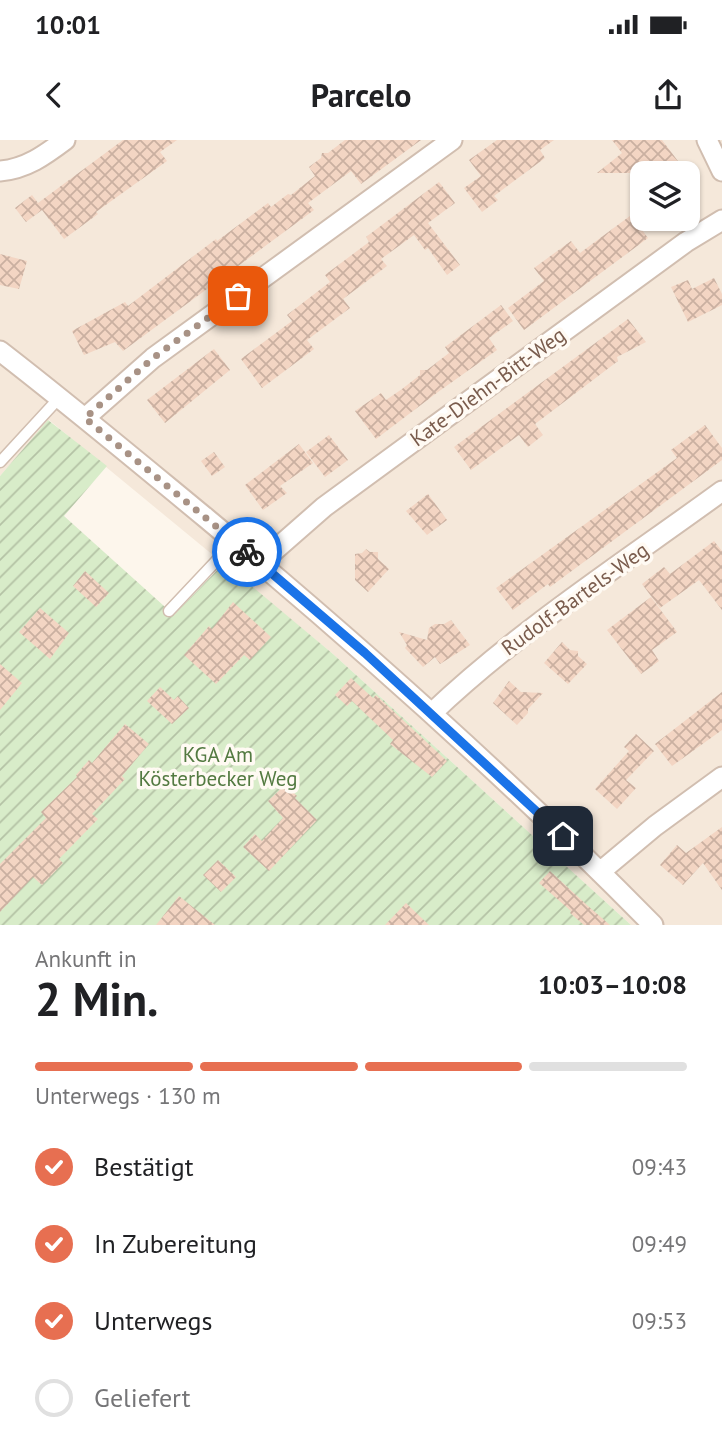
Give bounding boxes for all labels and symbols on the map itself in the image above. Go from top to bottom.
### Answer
pin [208,266,268,326]
street label: Kate-Diehn-Bitt-Weg [405,321,571,452]
courier [212,517,282,587]
street label: Rudolf-Bartels-Weg [496,536,654,661]
park label: KGA Am Kösterbecker Weg [139,741,297,792]
pin [533,806,593,866]

